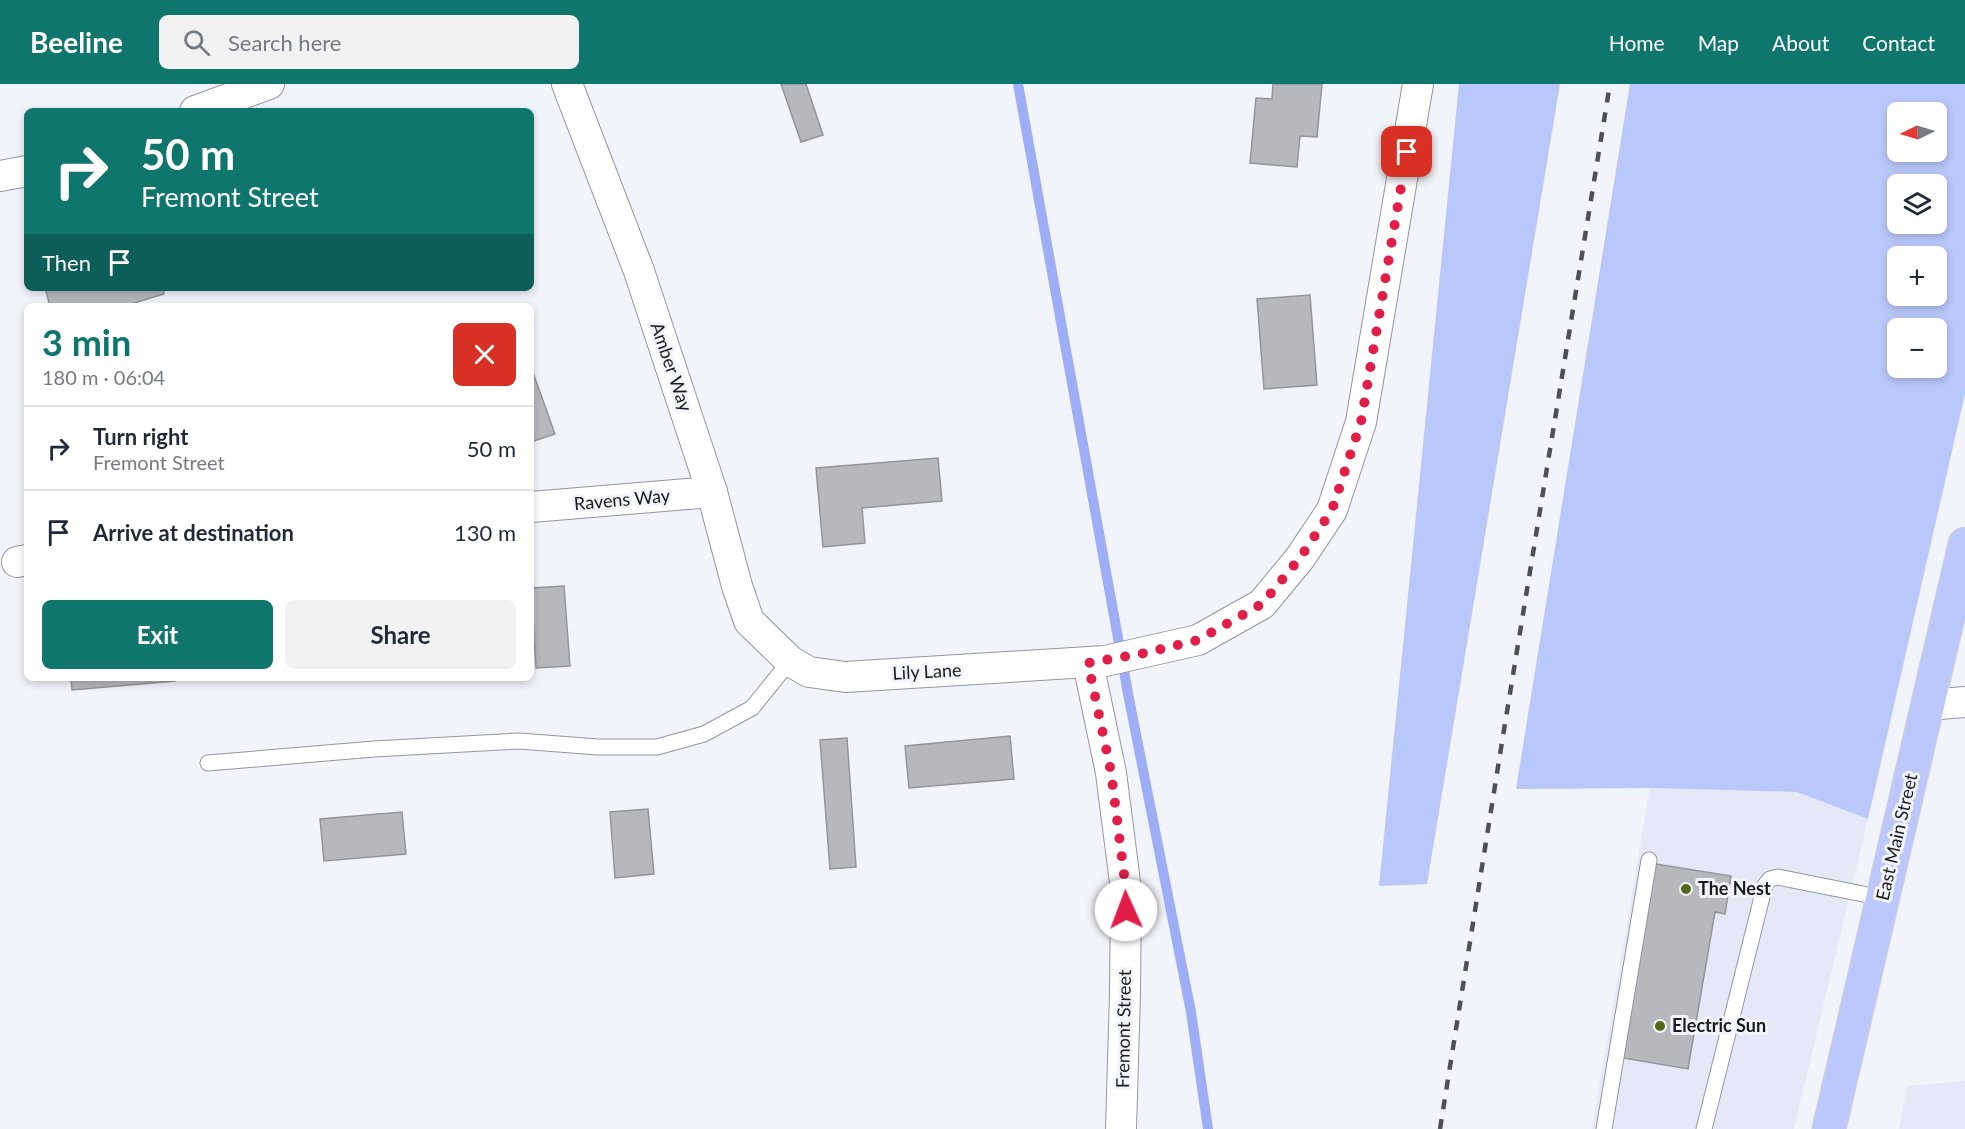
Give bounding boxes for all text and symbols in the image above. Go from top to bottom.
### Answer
search box [159,15,579,69]
text: Beeline [30,25,123,59]
icon: search [180,26,213,59]
text: Search here [228,29,341,56]
text: Home [1609,30,1665,55]
text: Map [1698,30,1739,55]
text: About [1772,30,1829,55]
text: Contact [1862,30,1935,55]
north arrow [1887,102,1947,162]
map controls [1887,102,1947,378]
pin [1381,126,1432,177]
text: 50 m [141,129,235,179]
icon: right [42,132,120,210]
icon: arrive [1390,135,1423,168]
button: layers [1887,174,1947,234]
text: Fremont Street [141,180,319,213]
icon: arrive [103,246,136,279]
button: + [1887,246,1947,306]
text: Then [42,249,91,276]
button: − [1887,318,1947,378]
street label: Amber Way [646,319,698,415]
text: 3 min [42,320,131,364]
button: close [453,323,516,386]
text: 180 m · 06:04 [42,365,165,389]
text: Turn right [93,423,188,450]
icon: right [42,432,75,465]
text: 50 m [467,435,516,462]
text: Fremont Street [93,450,225,474]
street label: Ravens Way [573,484,672,514]
icon: arrive [42,516,75,549]
text: Arrive at destination [93,519,294,546]
text: 130 m [454,519,516,546]
button: Exit [42,600,273,669]
button: Share [285,600,516,669]
street label: Lily Lane [892,658,962,684]
street label: East Main Street [1871,771,1921,903]
place label: The Nest [1698,877,1771,899]
position arrow [1094,878,1158,942]
marker: The Nest [1679,882,1693,896]
street label: Fremont Street [1111,969,1135,1088]
place label: Electric Sun [1672,1014,1766,1036]
marker: Electric Sun [1653,1019,1667,1033]

